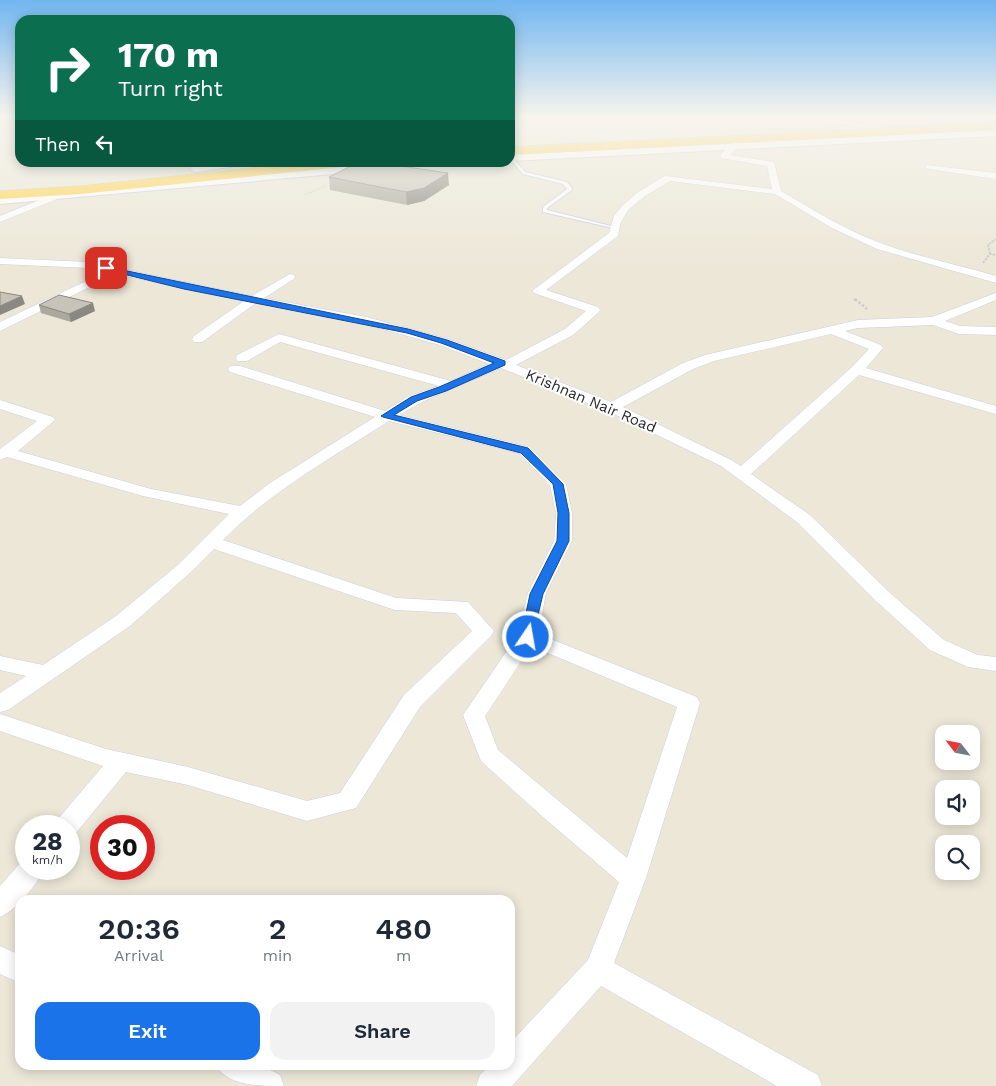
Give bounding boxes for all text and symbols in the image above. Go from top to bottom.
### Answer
text: 170 m [118,34,219,76]
icon: right [35,35,100,100]
text: Turn right [118,76,223,101]
icon: left [91,130,119,158]
text: Then [35,133,81,156]
pin [85,247,127,289]
icon: arrive [92,254,120,282]
street label: Krishnan Nair Road [523,365,659,437]
position arrow [501,610,553,662]
north arrow [935,725,980,770]
map controls [935,725,980,880]
button: sound [935,780,980,825]
speed limit sign: 30 [90,815,155,880]
text: 28 [32,827,63,856]
button: search [935,835,980,880]
text: km/h [32,853,63,867]
text: 20:36 [98,911,180,946]
text: 2 [269,911,286,946]
text: 480 [375,911,432,946]
text: Arrival [114,946,164,965]
text: min [263,946,292,965]
text: m [396,946,411,965]
button: Exit [35,1002,260,1060]
button: Share [270,1002,495,1060]

